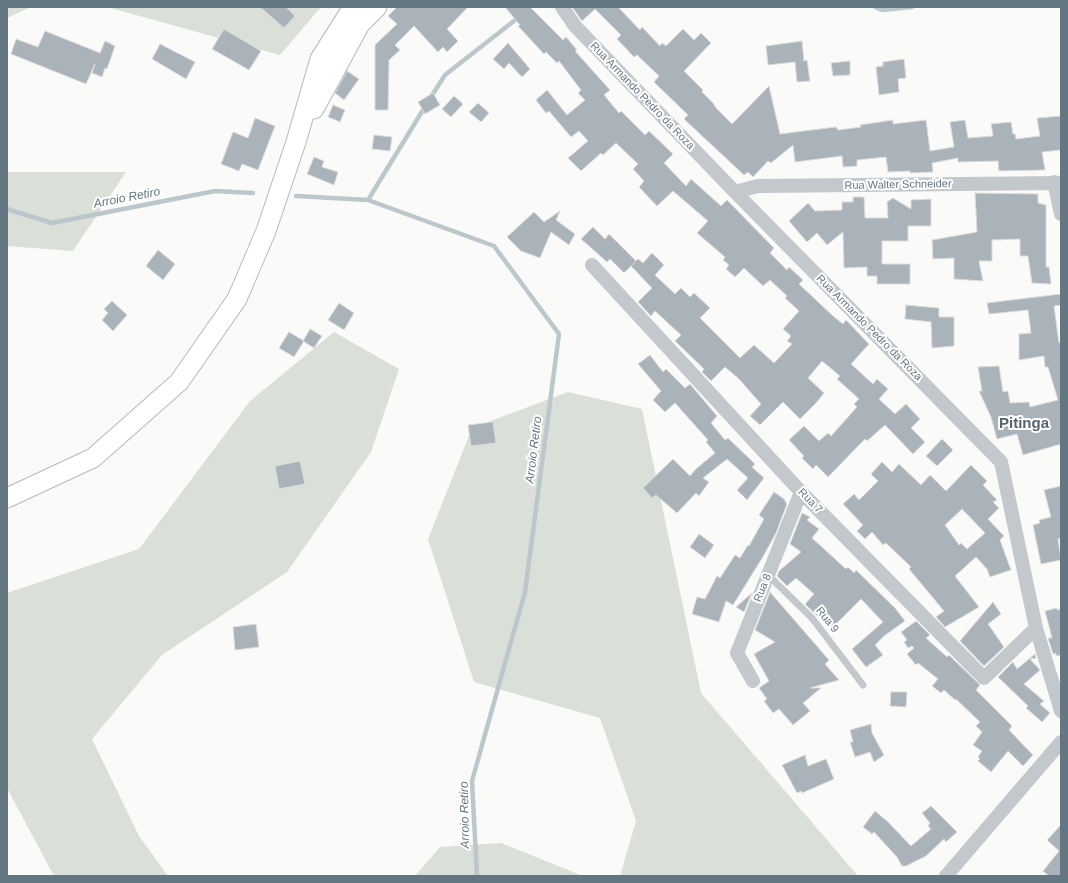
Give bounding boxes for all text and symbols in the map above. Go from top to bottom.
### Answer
street label: Rua Armando Pedro da Roza [587,40,697,152]
street label: Rua Walter Schneider [844,177,952,193]
water label: Arroio Retiro [93,185,161,211]
street label: Rua Armando Pedro da Roza [813,272,925,384]
district label: Pitinga [999,415,1049,433]
water label: Arroio Retiro [523,416,545,484]
street label: Rua 7 [795,486,825,516]
street label: Rua 8 [751,572,775,604]
street label: Rua 9 [813,604,841,636]
water label: Arroio Retiro [457,781,473,849]

